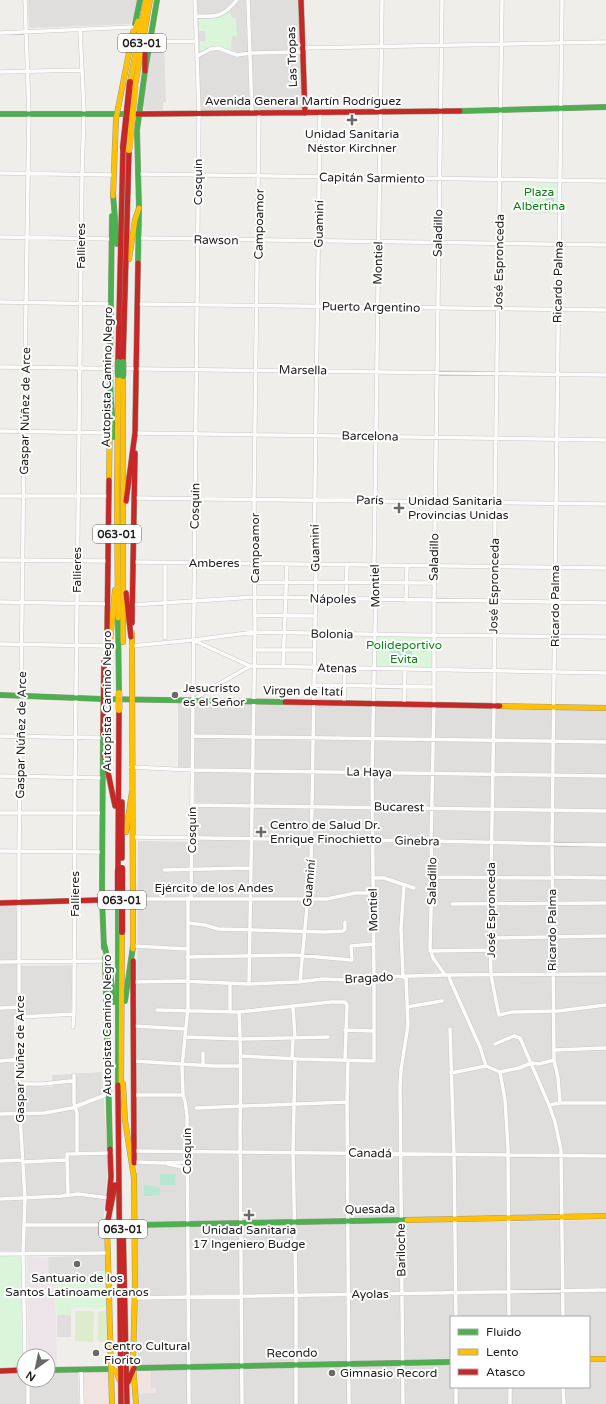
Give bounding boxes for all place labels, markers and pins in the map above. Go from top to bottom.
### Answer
marker: Unidad Sanitaria Néstor Kirchner [346,114,358,126]
place label: Unidad Sanitaria Néstor Kirchner [305,127,399,155]
place label: Unidad Sanitaria Provincias Unidas [408,494,509,522]
marker: Unidad Sanitaria Provincias Unidas [393,502,405,514]
place label: Jesucristo es el Señor [183,681,245,709]
marker: Jesucristo es el Señor [170,690,180,700]
place label: Centro de Salud Dr. Enrique Finochietto [270,818,382,846]
marker: Centro de Salud Dr. Enrique Finochietto [255,826,267,838]
marker: Unidad Sanitaria 17 Ingeniero Budge [243,1209,255,1221]
place label: Unidad Sanitaria 17 Ingeniero Budge [193,1223,305,1251]
marker: Santuario de los Santos Latinoamericanos [72,1259,82,1269]
place label: Santuario de los Santos Latinoamericanos [5,1271,149,1299]
place label: Centro Cultural Fiorito [104,1339,190,1367]
marker: Centro Cultural Fiorito [91,1348,101,1358]
place label: Gimnasio Record [340,1366,437,1380]
marker: Gimnasio Record [327,1368,337,1378]

